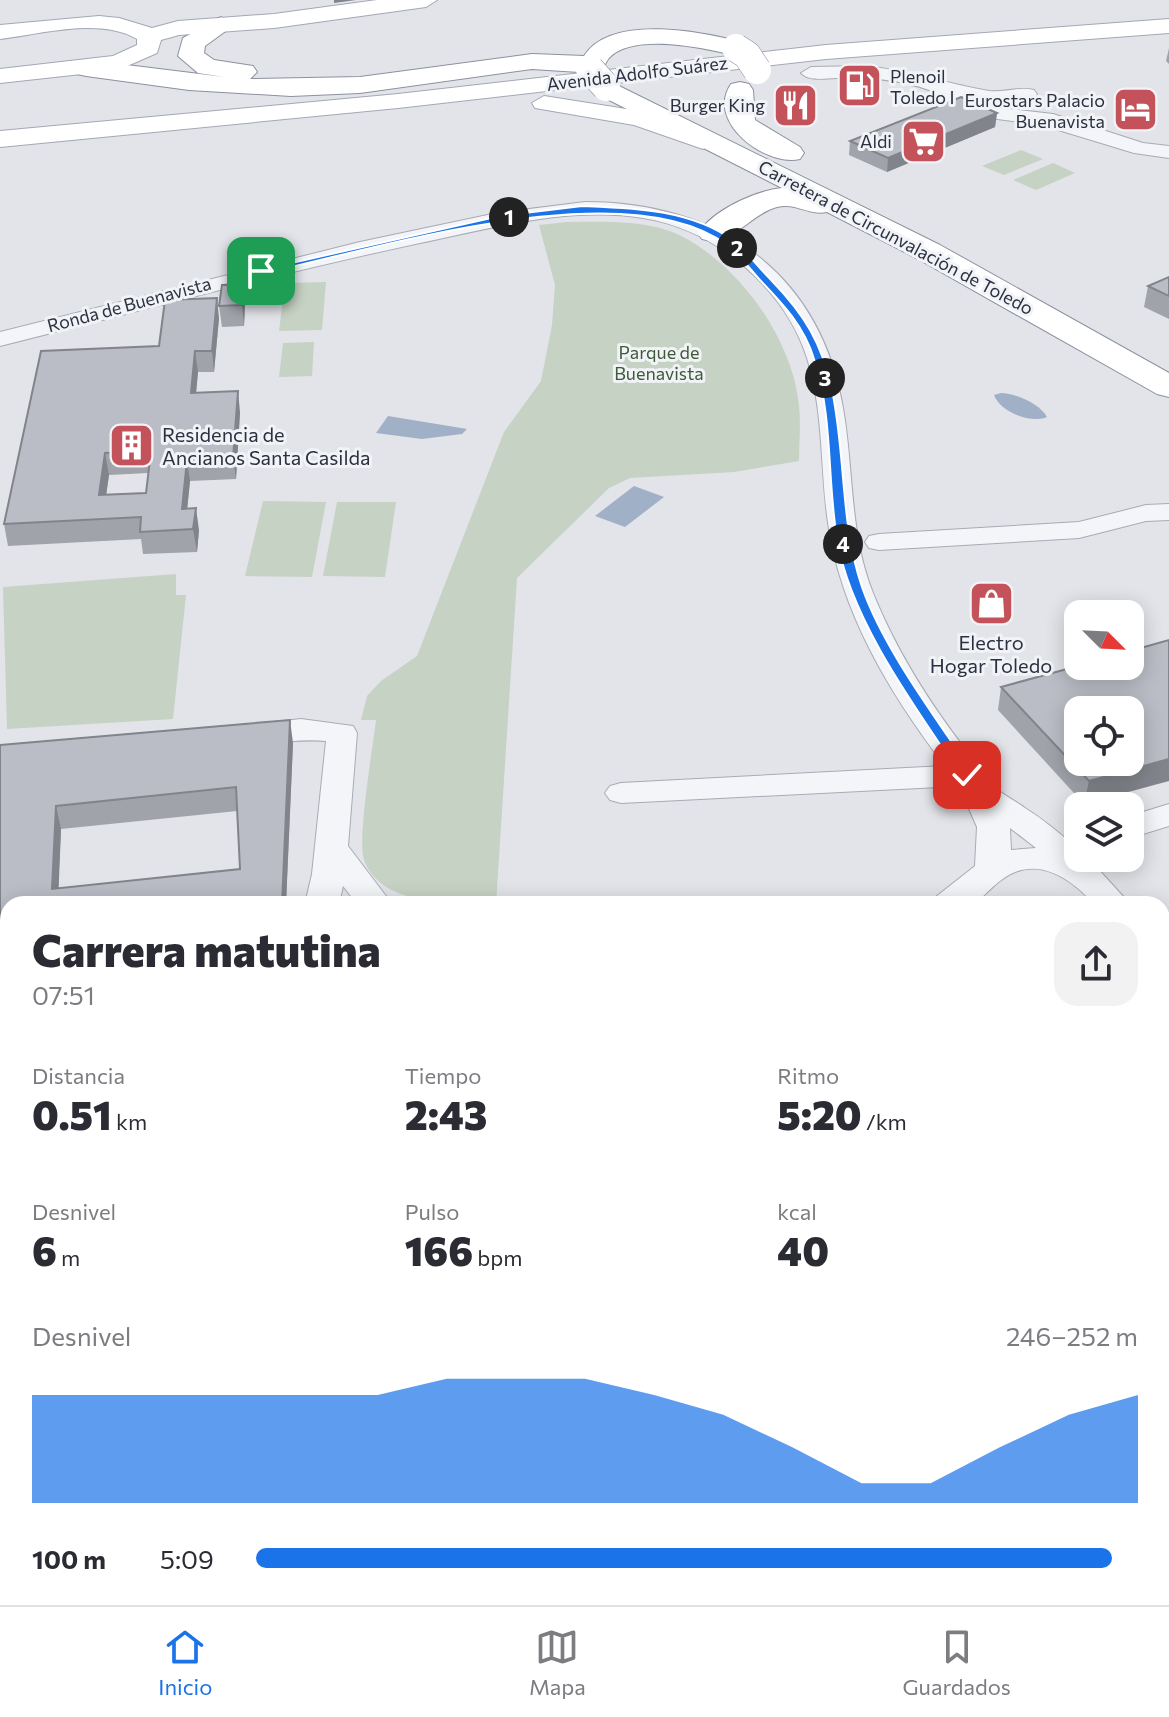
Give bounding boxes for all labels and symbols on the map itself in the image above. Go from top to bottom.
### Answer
street label: Avenida Adolfo Suárez [545,51,729,95]
fuel station icon: Plenoil Toledo I [835,62,883,110]
place label: Plenoil Toledo I [890,65,955,108]
restaurant icon: Burger King [772,81,820,129]
hotel icon: Eurostars Palacio Buenavista [1112,86,1160,134]
place label: Eurostars Palacio Buenavista [964,89,1105,132]
place label: Burger King [670,94,765,116]
supermarket icon: Aldi [899,117,947,165]
place label: Aldi [860,130,892,152]
street label: Carretera de Circunvalación de Toledo [755,155,1037,319]
pin: 1 [489,197,529,237]
pin: 2 [717,228,757,268]
pin [227,237,295,305]
street label: Ronda de Buenavista [45,272,213,336]
park label: Parque de Buenavista [614,341,704,384]
pin: 3 [805,358,845,398]
building icon: Residencia de Ancianos Santa Casilda [107,422,155,470]
place label: Residencia de Ancianos Santa Casilda [162,422,371,469]
pin: 4 [823,524,863,564]
shop icon: Electro Hogar Toledo [967,579,1015,627]
north arrow [1064,600,1144,680]
place label: Electro Hogar Toledo [930,630,1052,677]
pin [933,741,1001,809]

